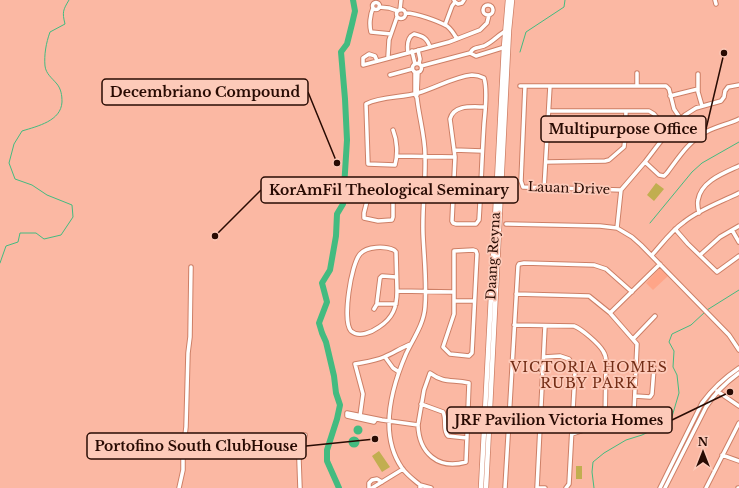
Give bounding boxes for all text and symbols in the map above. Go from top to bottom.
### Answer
callout: Decembriano Compound [102,79,308,105]
text: Decembriano Compound [110,83,300,101]
callout: Multipurpose Office [541,116,706,142]
text: Multipurpose Office [548,120,698,138]
callout: KorAmFil Theological Seminary [261,177,518,203]
street label: Lauan Drive [528,178,610,198]
text: KorAmFil Theological Seminary [269,181,510,199]
street label: Daang Reyna [482,211,504,300]
district label: VICTORIA HOMES RUBY PARK [509,358,668,392]
callout: JRF Pavilion Victoria Homes [447,407,672,433]
text: JRF Pavilion Victoria Homes [452,411,664,429]
north arrow [683,432,723,472]
callout: Portofino South ClubHouse [87,433,306,459]
text: N [698,435,709,449]
text: Portofino South ClubHouse [94,437,298,455]

